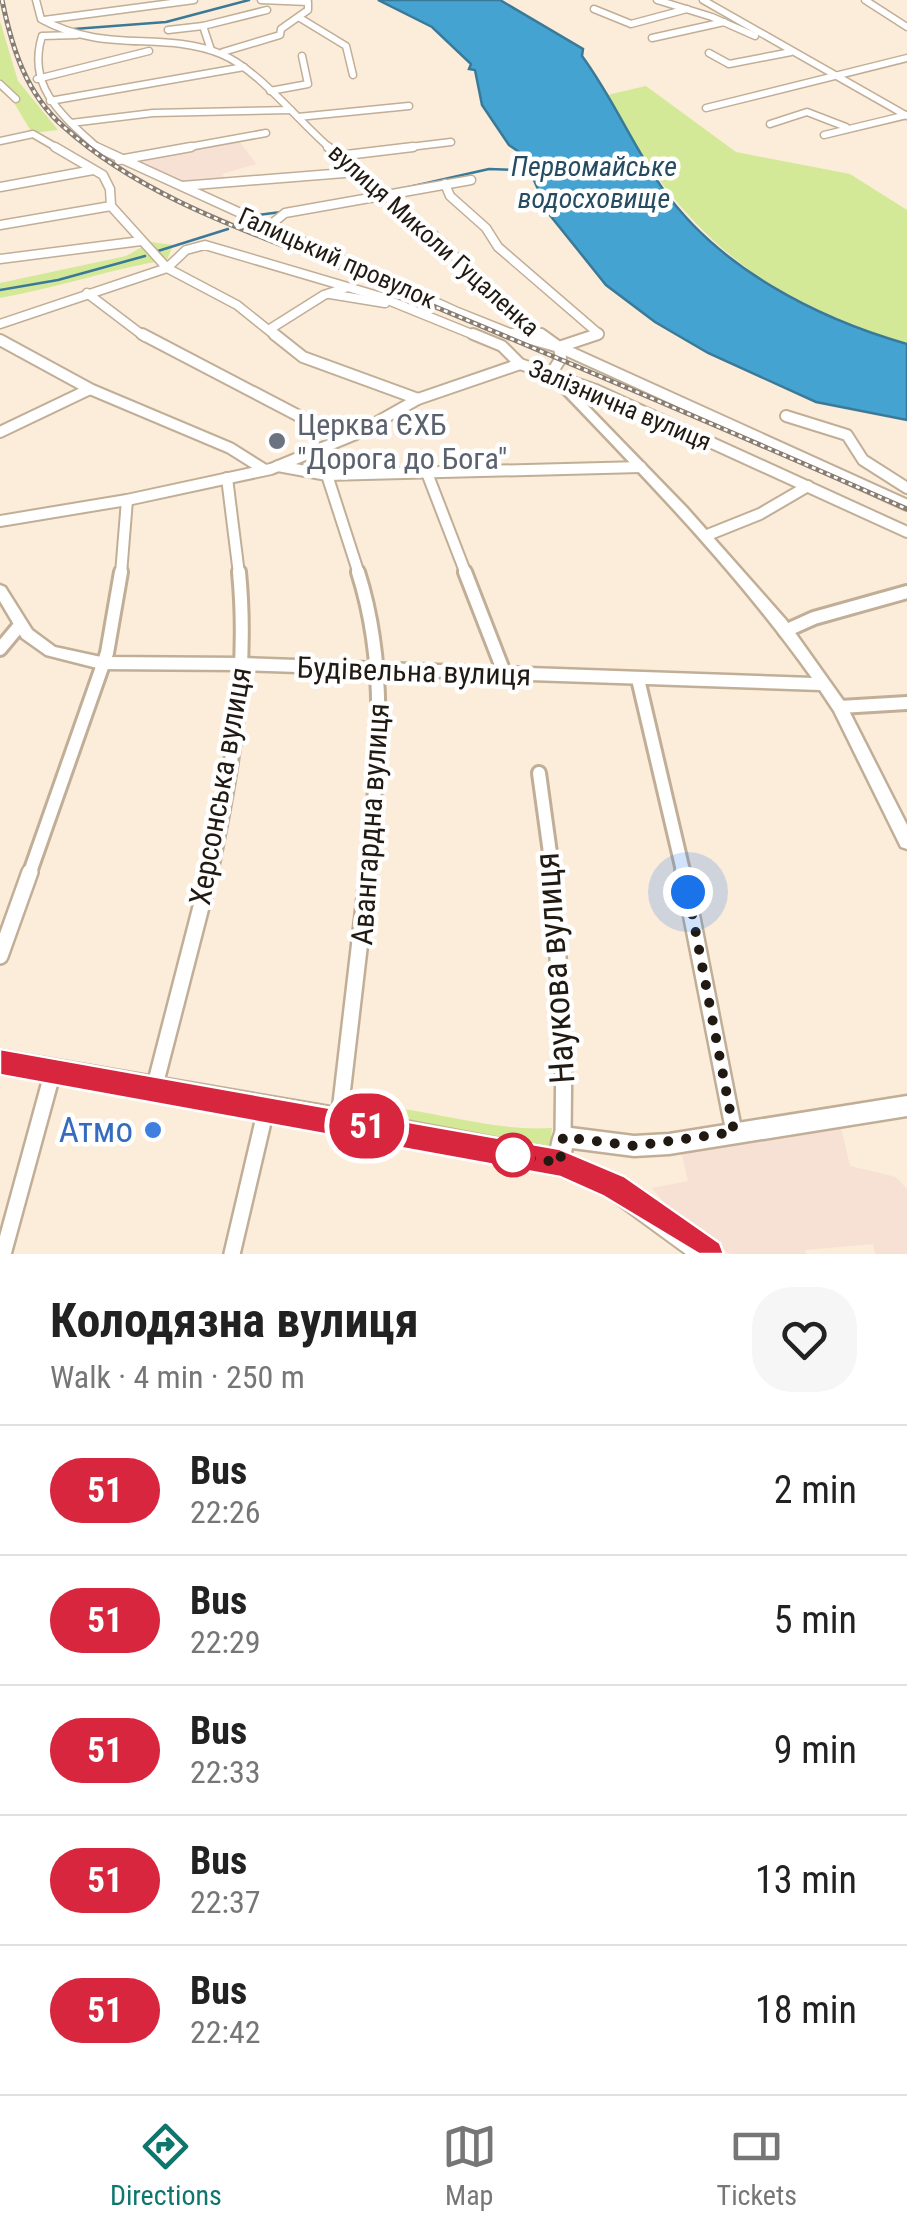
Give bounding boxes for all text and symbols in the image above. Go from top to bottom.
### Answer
street label: вулиця Миколи Гуцаленка [323,138,545,342]
water label: Первомайське водосховище [511,150,677,215]
street label: Галицький провулок [234,202,440,314]
street label: Залізнична вулиця [524,353,716,457]
place label: Церква ЄХБ "Дорога до Бога" [297,407,507,476]
marker: Церква ЄХБ "Дорога до Бога" [266,430,288,452]
street label: Будівельна вулиця [296,649,532,693]
street label: Херсонська вулиця [182,664,258,908]
street label: Авангардна вулиця [344,702,396,946]
street label: Наукова вулиця [526,851,584,1085]
your location [663,867,713,917]
line badge: 51 [322,1094,412,1158]
text: 51 [349,1106,385,1147]
place label: Атмо [59,1110,133,1151]
marker: Атмо [142,1119,164,1141]
unlabelled marker [492,1134,534,1176]
button: heart [752,1287,857,1392]
text: Колодязна вулиця [50,1292,419,1349]
text: Walk · 4 min · 250 m [50,1358,305,1396]
text: Bus [190,1449,247,1493]
text: 2 min [774,1468,857,1512]
text: 51 [87,1470,123,1511]
text: 22:26 [190,1493,261,1531]
text: Bus [190,1579,247,1623]
text: 5 min [774,1598,857,1642]
text: 51 [87,1600,123,1641]
text: 22:29 [190,1623,261,1661]
text: Bus [190,1709,247,1753]
text: 9 min [774,1728,857,1772]
text: 51 [87,1730,123,1771]
text: 22:33 [190,1753,261,1791]
text: Bus [190,1839,247,1883]
text: 13 min [755,1858,857,1902]
text: 51 [87,1860,123,1901]
text: 22:37 [190,1883,261,1921]
text: Bus [190,1969,247,2013]
text: 18 min [755,1988,857,2032]
text: 51 [87,1990,123,2031]
text: 22:42 [190,2013,261,2051]
tab: Directions [110,2119,222,2212]
tab: Map [442,2119,497,2212]
tab: Tickets [717,2119,797,2212]

